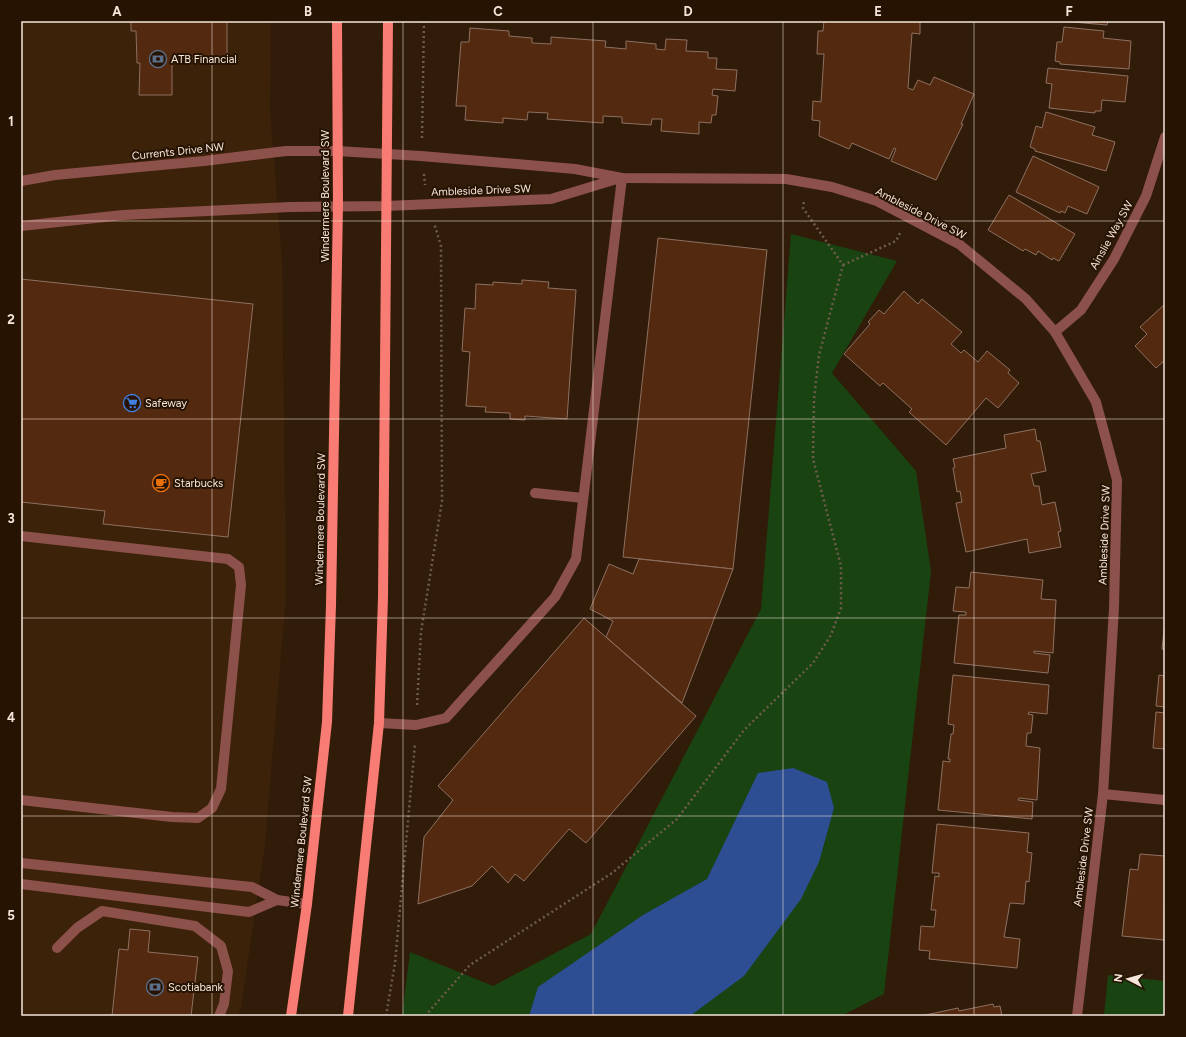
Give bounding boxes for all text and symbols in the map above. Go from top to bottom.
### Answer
text: A [112,4,122,19]
text: B [304,4,312,19]
text: C [493,4,503,19]
text: D [683,4,693,19]
text: E [874,4,882,19]
text: F [1065,4,1073,19]
bank icon: ATB Financial [148,49,168,69]
place label: ATB Financial [171,53,237,66]
text: 1 [8,114,14,129]
street label: Windermere Boulevard SW [319,129,332,262]
street label: Currents Drive NW [131,140,225,163]
street label: Ambleside Drive SW [431,182,532,199]
street label: Ambleside Drive SW [873,185,969,242]
street label: Ainslie Way SW [1087,198,1136,272]
text: 2 [7,312,15,327]
supermarket icon: Safeway [122,393,142,413]
place label: Safeway [145,397,187,410]
street label: Windermere Boulevard SW [313,452,328,585]
cafe icon: Starbucks [151,473,171,493]
place label: Starbucks [174,477,223,490]
street label: Ambleside Drive SW [1096,484,1113,585]
text: 3 [7,511,15,526]
text: 4 [7,710,15,725]
street label: Windermere Boulevard SW [288,775,315,908]
street label: Ambleside Drive SW [1071,806,1096,907]
text: 5 [7,908,15,923]
north arrow [1108,959,1148,999]
text: N [1112,973,1125,983]
bank icon: Scotiabank [145,977,165,997]
place label: Scotiabank [168,981,224,994]

